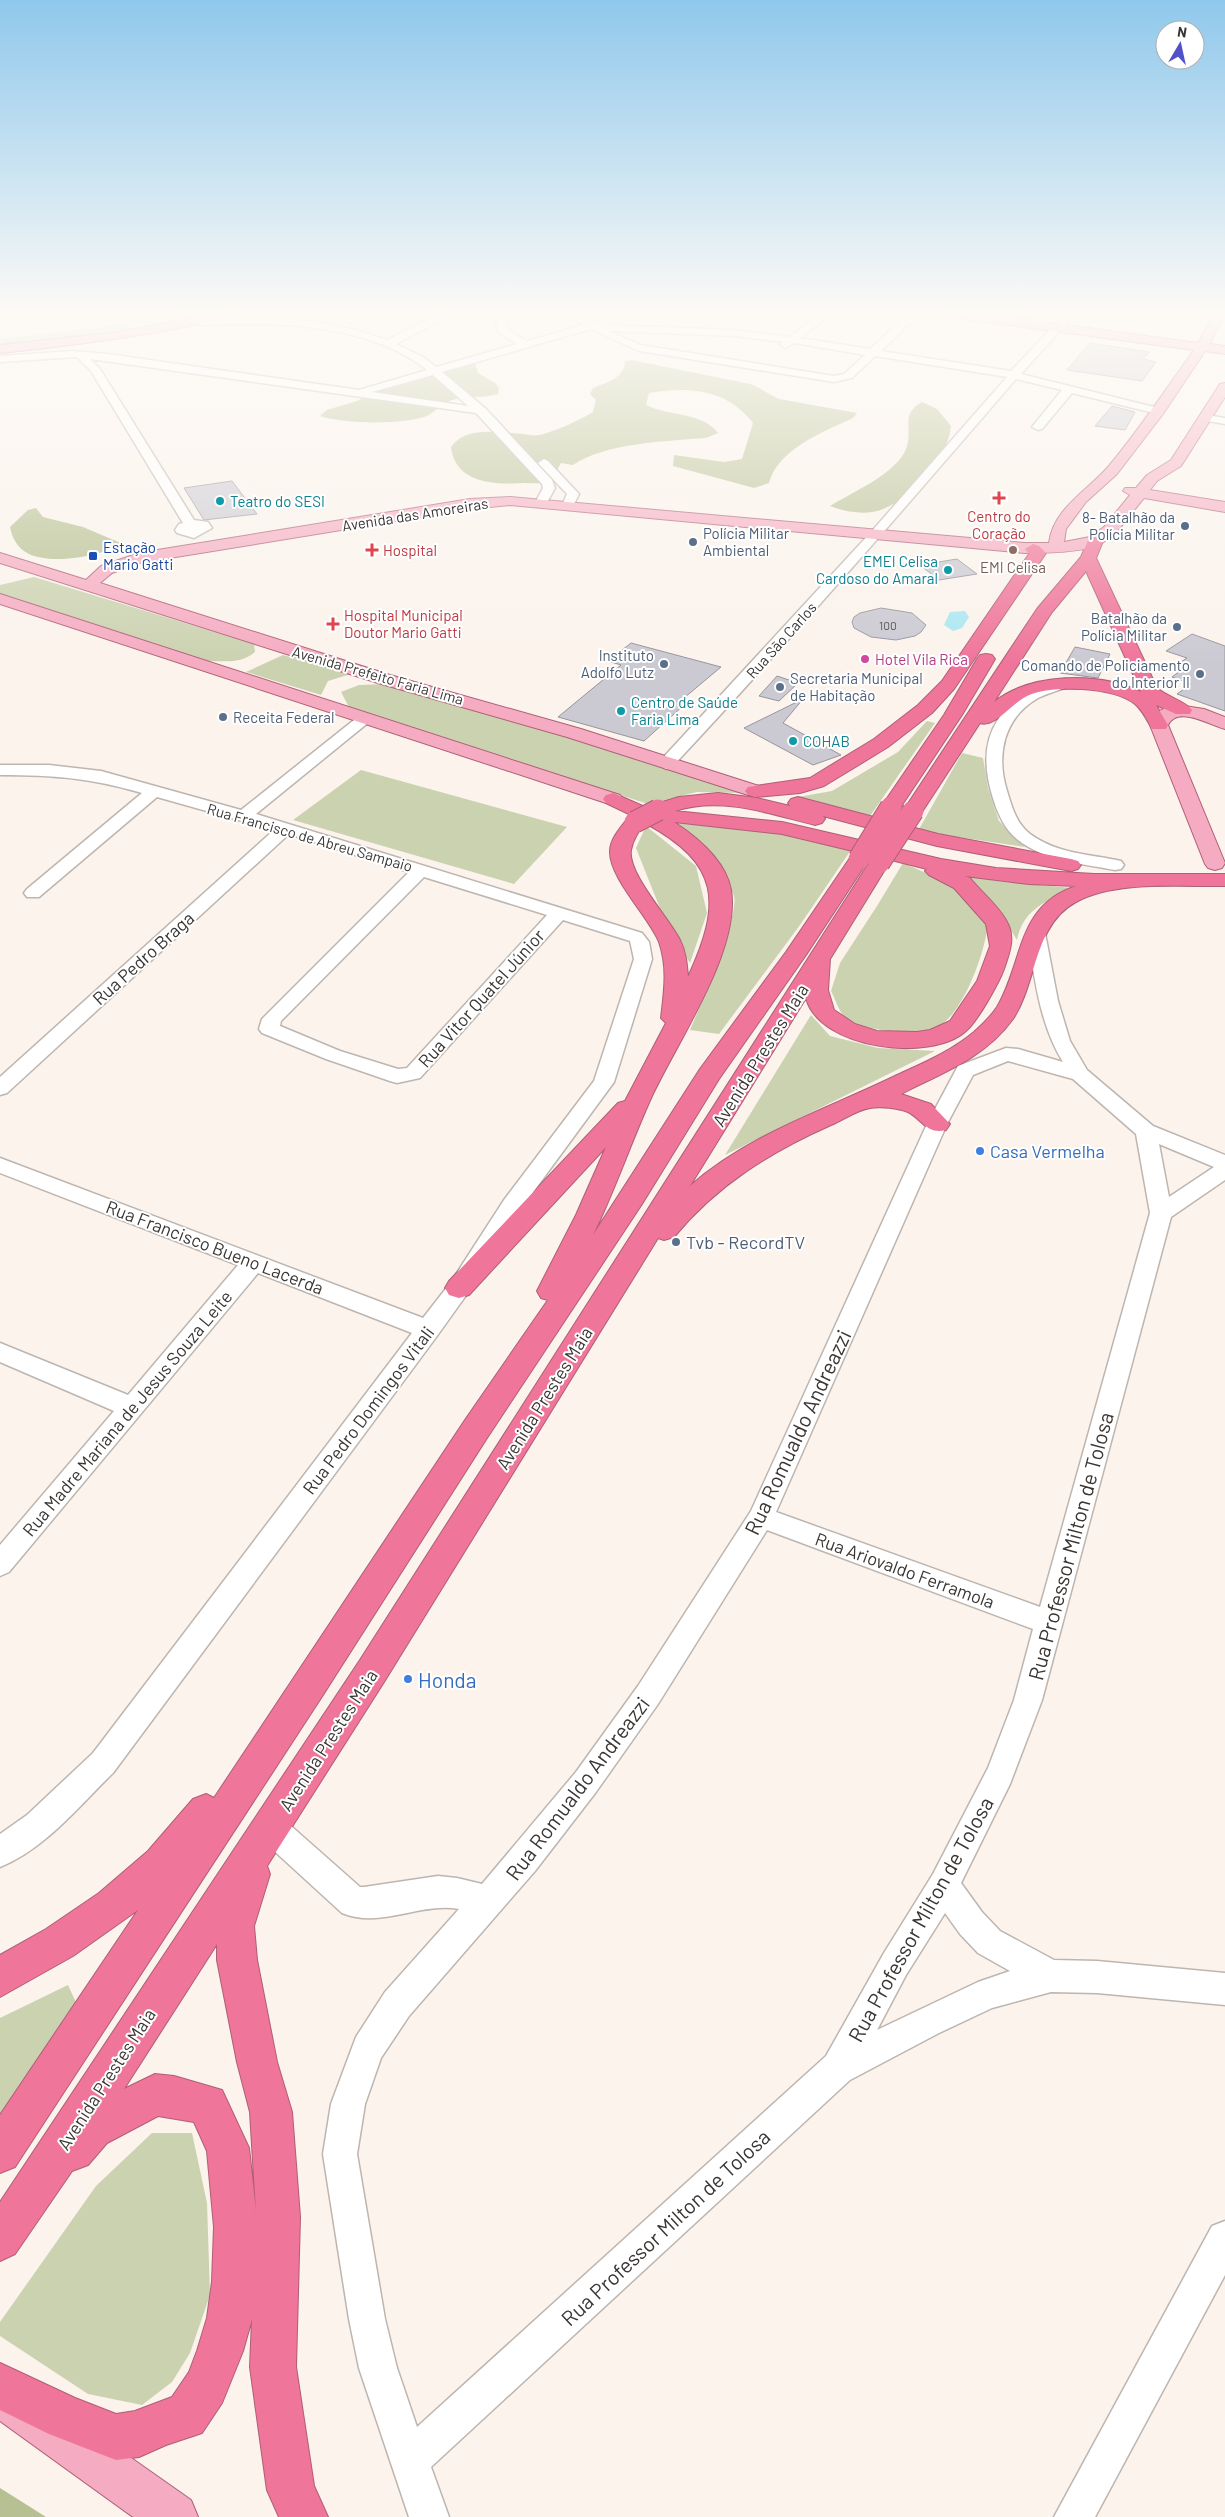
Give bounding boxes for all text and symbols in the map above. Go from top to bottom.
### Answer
north arrow [1155,20,1205,70]
text: N [1176,23,1188,41]
marker: Centro do Coração [992,491,1006,505]
place label: Teatro do SESI [230,492,325,510]
street label: Avenida das Amoreiras [341,494,489,534]
marker: Teatro do SESI [214,495,226,507]
place label: Centro do Coração [967,507,1031,542]
place label: 8- Batalhão da Polícia Militar [1082,508,1176,543]
marker: 8- Batalhão da Polícia Militar [1179,520,1191,532]
place label: Polícia Militar Ambiental [703,524,790,559]
marker: Polícia Militar Ambiental [687,536,699,548]
place label: Estação Mario Gatti [103,538,173,573]
place label: Hospital [383,541,437,559]
marker: Hospital [365,543,379,557]
marker: EMI Celisa [1007,544,1019,556]
marker: Estação Mario Gatti [87,550,99,562]
place label: EMEI Celisa Cardoso do Amaral [816,552,938,587]
place label: EMI Celisa [980,558,1046,576]
marker: EMEI Celisa Cardoso do Amaral [942,564,954,576]
street label: Rua São Carlos [742,598,820,682]
place label: Hospital Municipal Doutor Mario Gatti [344,606,463,641]
place label: Batalhão da Polícia Militar [1081,609,1168,644]
marker: Hospital Municipal Doutor Mario Gatti [326,617,340,631]
house number: 100 [879,618,897,632]
marker: Batalhão da Polícia Militar [1171,621,1183,633]
street label: Avenida Prefeito Faria Lima [290,642,466,708]
place label: Instituto Adolfo Lutz [581,646,654,681]
place label: Hotel Vila Rica [875,650,968,668]
marker: Hotel Vila Rica [859,653,871,665]
place label: Comando de Policiamento do Interior II [1021,656,1190,691]
marker: Instituto Adolfo Lutz [658,658,670,670]
marker: Comando de Policiamento do Interior II [1194,668,1206,680]
place label: Secretaria Municipal de Habitação [790,669,923,704]
marker: Secretaria Municipal de Habitação [774,681,786,693]
place label: Centro de Saúde Faria Lima [631,693,738,728]
marker: Centro de Saúde Faria Lima [615,705,627,717]
place label: Receita Federal [233,708,334,726]
marker: Receita Federal [217,711,229,723]
place label: COHAB [803,732,850,750]
marker: COHAB [787,735,799,747]
street label: Rua Francisco de Abreu Sampaio [205,799,415,875]
street label: Rua Pedro Braga [88,907,198,1009]
street label: Rua Vitor Quatel Júnior [413,924,549,1072]
street label: Avenida Prestes Maia [707,980,813,1130]
place label: Casa Vermelha [990,1140,1105,1162]
marker: Casa Vermelha [974,1145,986,1157]
street label: Rua Francisco Bueno Lacerda [103,1195,327,1299]
place label: Tvb - RecordTV [686,1231,805,1253]
marker: Tvb - RecordTV [670,1236,682,1248]
street label: Rua Madre Mariana de Jesus Souza Leite [18,1286,236,1540]
street label: Rua Pedro Domingos Vitali [298,1322,438,1498]
street label: Avenida Prestes Maia [491,1323,597,1473]
street label: Rua Romualdo Andreazzi [738,1326,856,1538]
street label: Rua Professor Milton de Tolosa [1022,1409,1118,1683]
street label: Rua Ariovaldo Ferramola [812,1527,998,1613]
street label: Avenida Prestes Maia [274,1665,382,1815]
place label: Honda [418,1667,477,1692]
marker: Honda [402,1673,414,1685]
street label: Rua Romualdo Andreazzi [500,1691,654,1885]
street label: Rua Professor Milton de Tolosa [842,1792,998,2046]
street label: Avenida Prestes Maia [52,2004,160,2154]
street label: Rua Professor Milton de Tolosa [555,2124,775,2330]

